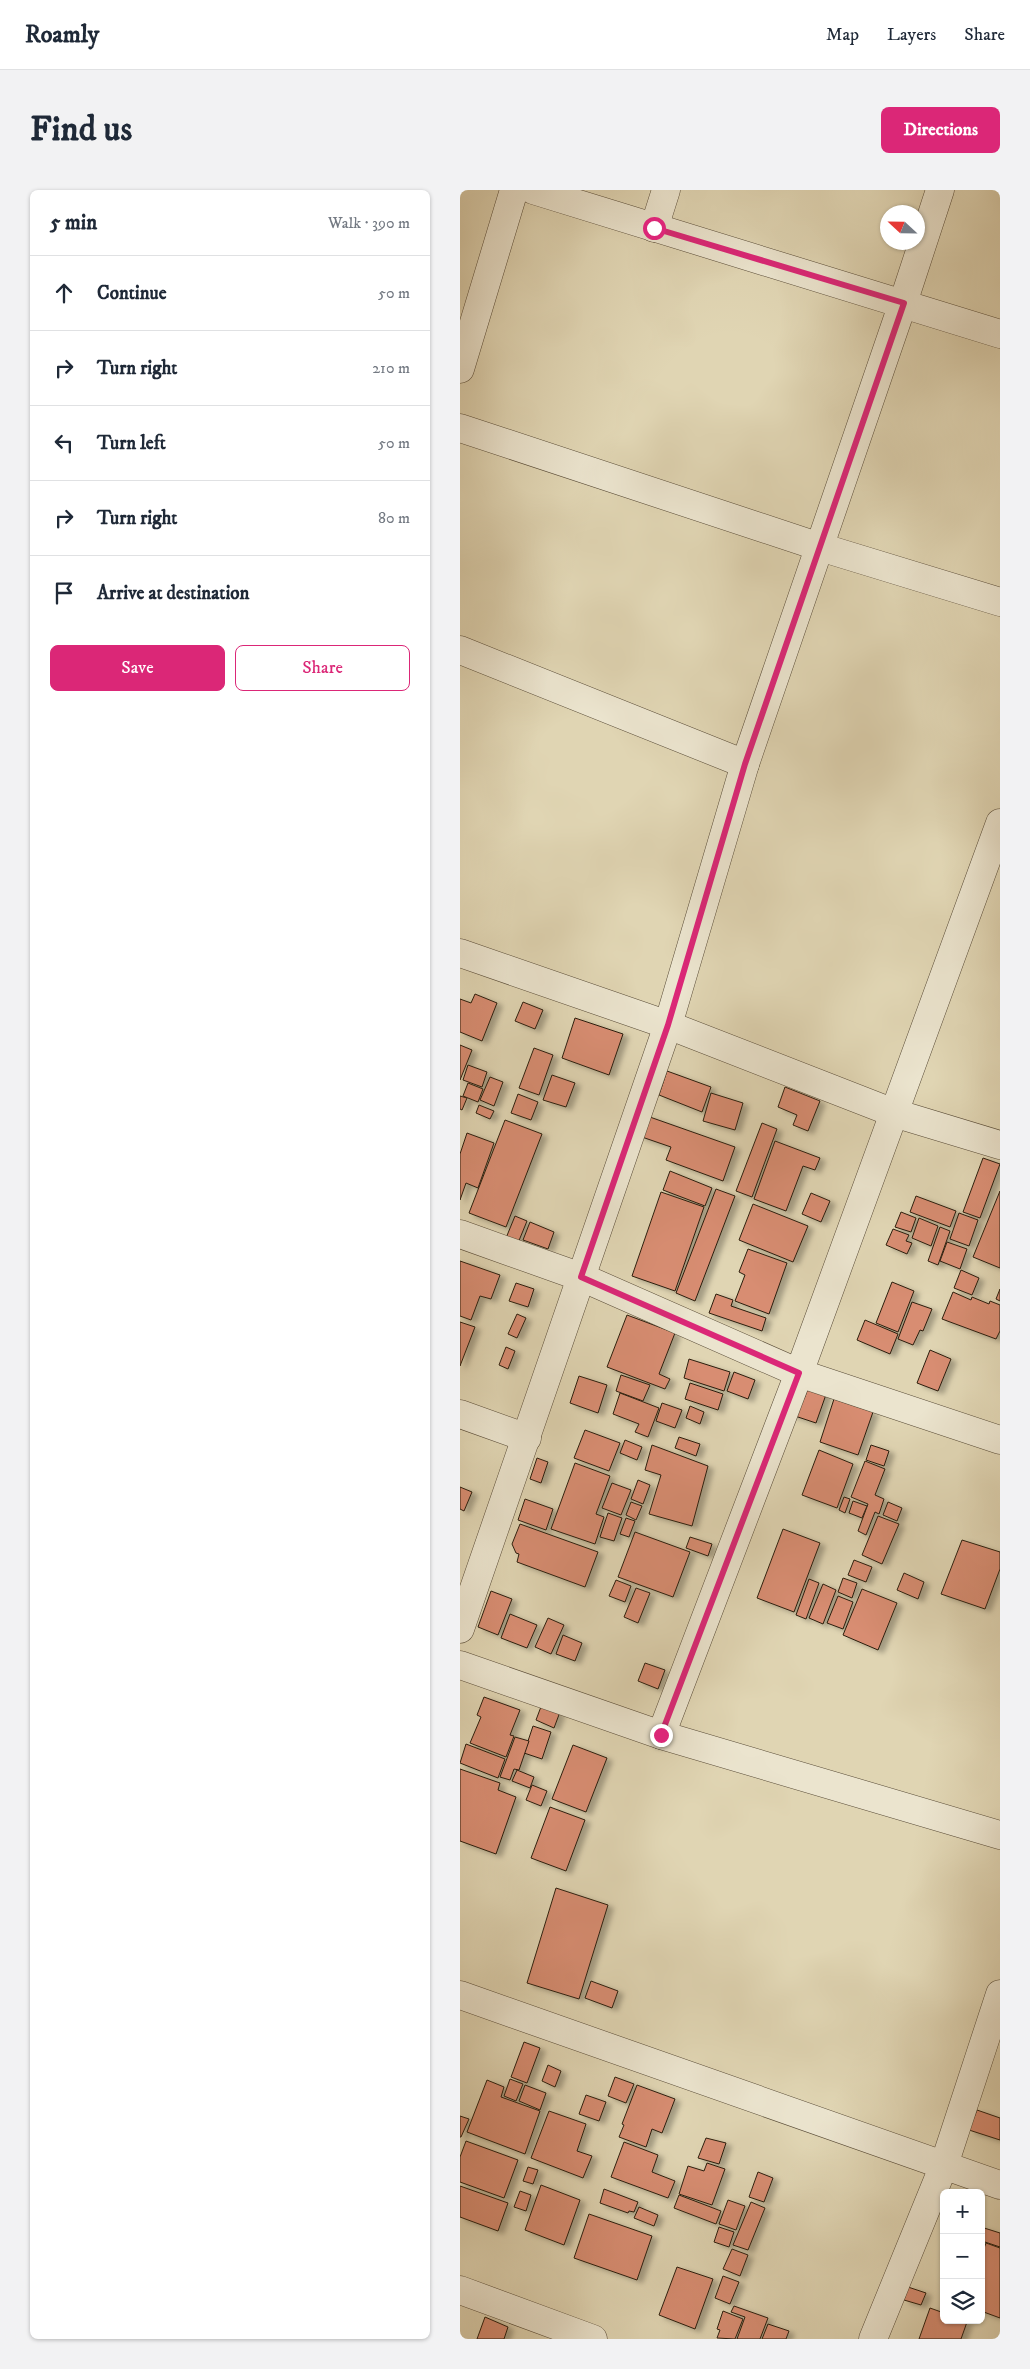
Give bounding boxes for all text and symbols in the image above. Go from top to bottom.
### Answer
text: Roamly [25,20,99,50]
text: Map [826,24,859,46]
text: Layers [887,24,936,46]
text: Share [964,24,1005,46]
button: Directions [881,107,1000,153]
text: Find us [30,108,132,152]
north arrow [880,205,925,250]
text: 5 min [50,210,97,236]
text: Walk · 390 m [328,213,410,233]
route start [643,217,666,240]
icon: ahead [50,279,78,307]
text: Continue [97,282,167,305]
text: 50 m [378,283,410,303]
icon: right [50,354,78,382]
text: Turn right [97,357,177,380]
text: 210 m [372,358,410,378]
icon: left [50,429,78,457]
text: Turn left [97,432,166,455]
text: 50 m [378,433,410,453]
icon: right [50,504,78,532]
text: Turn right [97,507,177,530]
text: 80 m [378,508,410,528]
icon: arrive [50,579,78,607]
text: Arrive at destination [97,582,249,605]
button: Save [50,645,225,691]
button: Share [235,645,410,691]
route end [650,1724,673,1747]
map controls [940,2189,985,2324]
button: + [940,2189,985,2234]
button: − [940,2234,985,2279]
button: layers [940,2279,985,2324]

